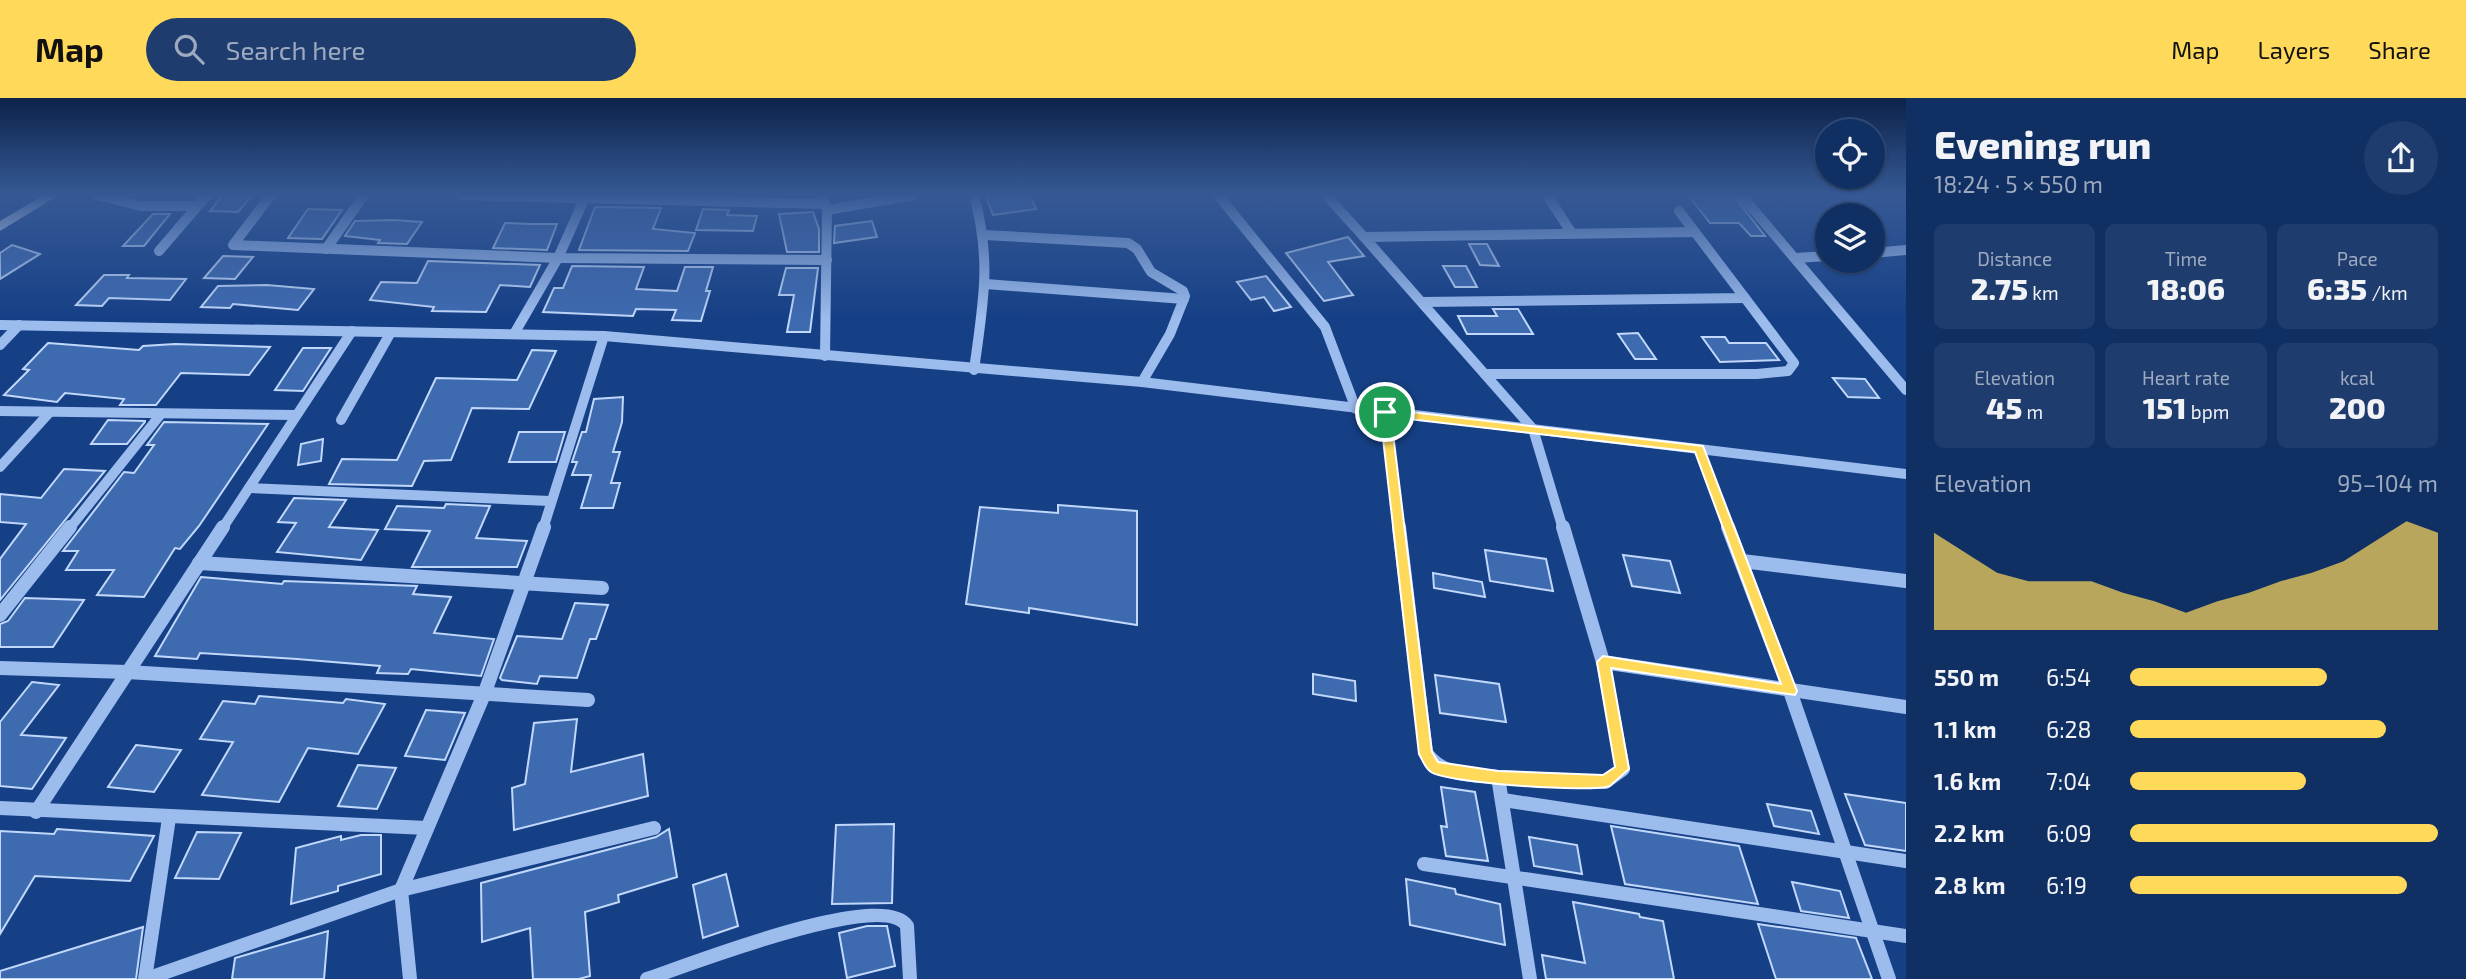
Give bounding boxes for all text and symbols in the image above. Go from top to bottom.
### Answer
search box [146,18,636,81]
text: Map [35,29,104,69]
icon: search [170,30,208,68]
text: Search here [226,34,365,65]
text: Map [2171,35,2219,64]
text: Layers [2257,35,2330,64]
text: Share [2368,35,2431,64]
map controls [1815,119,1885,273]
button: locate [1815,119,1885,189]
text: Evening run [1934,121,2151,167]
button: share [2364,121,2438,195]
text: 18:24 · 5 × 550 m [1934,170,2103,198]
button: layers [1815,203,1885,273]
text: Distance [1977,247,2052,270]
text: Time [2165,247,2207,270]
text: Pace [2337,247,2378,270]
text: 2.75 [1971,270,2028,306]
text: 18:06 [2147,270,2225,306]
text: 6:35 [2307,270,2367,306]
text: km [2028,281,2059,304]
text: /km [2367,281,2408,304]
text: Elevation [1974,366,2055,389]
text: Heart rate [2142,366,2230,389]
text: kcal [2340,366,2375,389]
pin [1355,382,1415,442]
text: 45 [1986,389,2022,425]
text: 151 [2143,389,2187,425]
text: 200 [2329,389,2386,425]
icon: arrive [1366,393,1404,431]
text: m [2022,400,2043,423]
text: bpm [2187,400,2229,423]
text: Elevation [1934,469,2032,497]
text: 95–104 m [2337,469,2438,497]
text: 550 m [1934,663,1999,691]
text: 6:54 [2046,663,2091,691]
text: 1.1 km [1934,715,1997,743]
text: 6:28 [2046,715,2091,743]
text: 1.6 km [1934,767,2001,795]
text: 7:04 [2046,767,2091,795]
text: 2.2 km [1934,819,2004,847]
text: 6:09 [2046,819,2092,847]
text: 2.8 km [1934,871,2005,899]
text: 6:19 [2046,871,2087,899]

